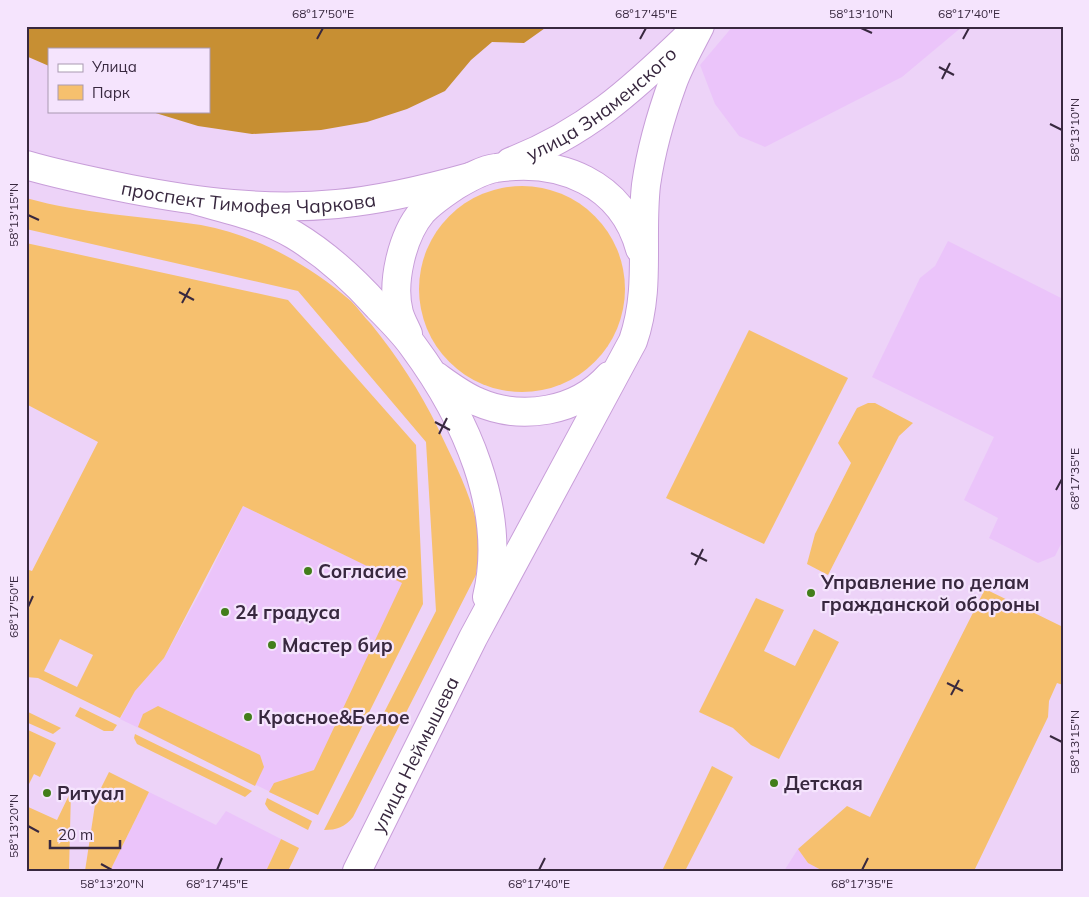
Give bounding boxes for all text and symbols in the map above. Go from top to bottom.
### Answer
text: 68°17'50"E [292,6,354,21]
text: 68°17'45"E [615,6,677,21]
text: 58°13'10"N [829,6,893,21]
text: 68°17'40"E [938,6,1000,21]
street label: улица Знаменского [522,41,682,166]
legend [48,48,210,112]
text: Улица [91,57,137,76]
text: Парк [92,83,131,102]
text: 58°13'10"N [1067,98,1082,162]
street label: проспект Тимофея Чаркова [119,176,377,218]
text: 58°13'15"N [6,183,21,247]
text: 68°17'35"E [1067,448,1082,510]
place label: Согласие [318,559,407,583]
marker: Согласие [302,565,314,577]
place label: Управление по делам гражданской обороны [820,570,1040,616]
text: 68°17'50"E [6,576,21,638]
marker: Управление по делам гражданской обороны [805,587,817,599]
place label: 24 градуса [235,600,340,624]
marker: 24 градуса [219,606,231,618]
place label: Мастер бир [282,633,393,657]
marker: Мастер бир [266,639,278,651]
street label: улица Неймышева [366,672,464,837]
place label: Красное&Белое [258,705,410,729]
text: 58°13'15"N [1067,710,1082,774]
marker: Красное&Белое [242,711,254,723]
place label: Детская [784,771,863,795]
marker: Детская [768,777,780,789]
place label: Ритуал [57,781,125,805]
marker: Ритуал [41,787,53,799]
text: 58°13'20"N [6,794,21,858]
scale bar [50,817,120,849]
text: 20 m [58,825,93,844]
text: 58°13'20"N [80,876,144,891]
text: 68°17'45"E [186,876,248,891]
text: 68°17'40"E [508,876,570,891]
text: 68°17'35"E [831,876,893,891]

